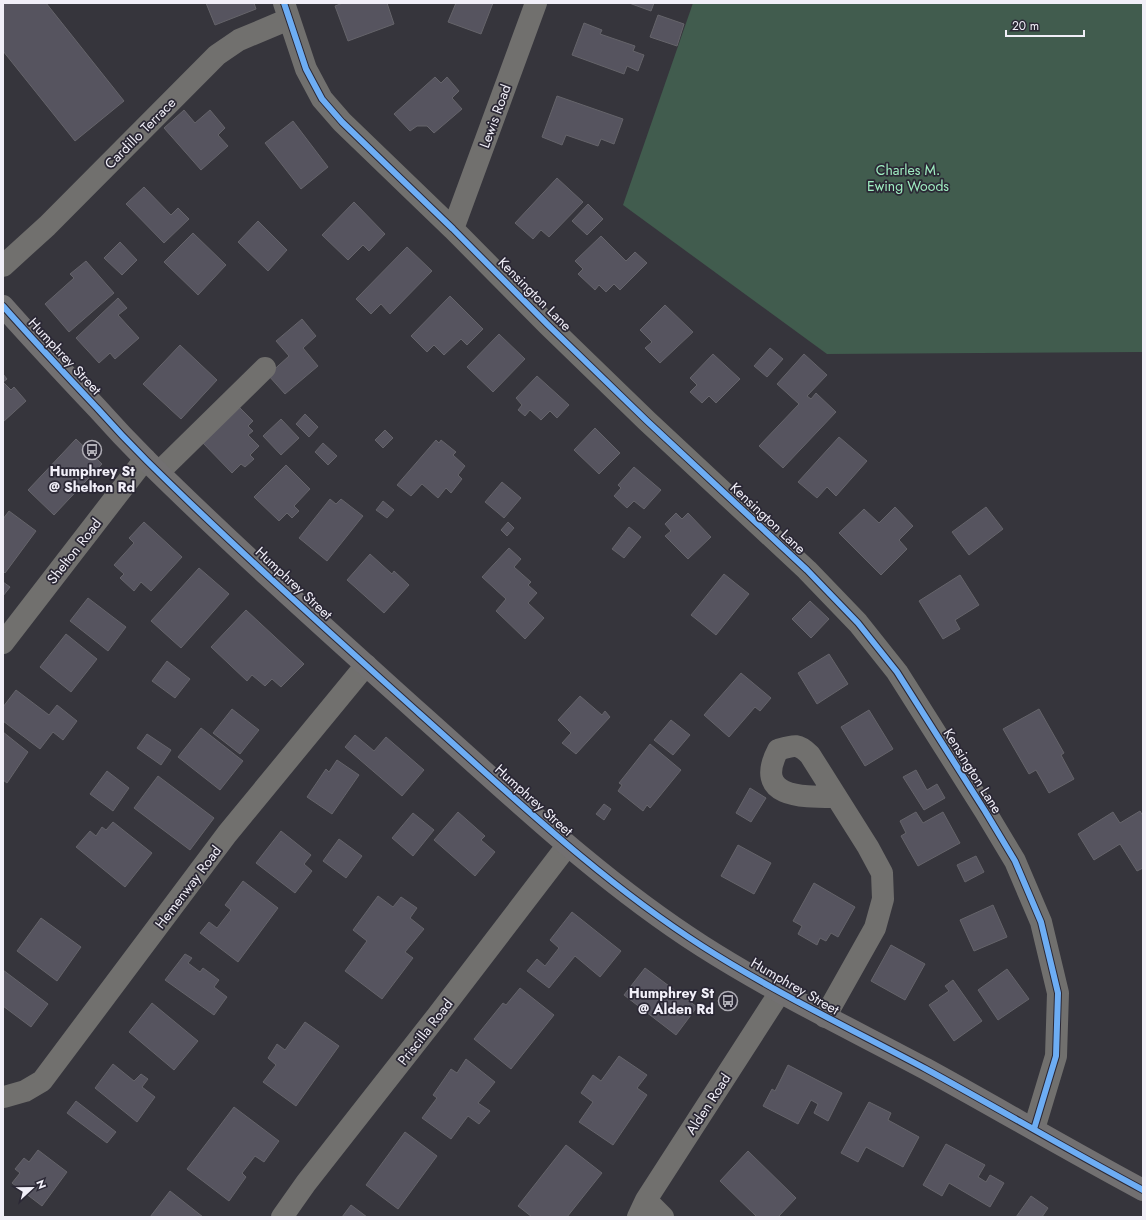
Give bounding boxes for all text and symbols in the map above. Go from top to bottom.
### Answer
scale bar [1006,12,1084,38]
text: 20 m [1012,17,1039,35]
street label: Lewis Road [474,81,516,151]
street label: Cardillo Terrace [100,93,180,173]
park label: Charles M. Ewing Woods [867,160,949,196]
street label: Kensington Lane [494,253,576,335]
street label: Humphrey Street [24,313,106,399]
bus stop icon: Humphrey St @ Shelton Rd [81,439,103,461]
place label: Humphrey St @ Shelton Rd [49,461,135,497]
street label: Kensington Lane [726,478,810,558]
street label: Shelton Road [42,514,106,588]
street label: Humphrey Street [251,542,337,624]
street label: Kensington Lane [939,725,1007,817]
street label: Humphrey Street [491,759,578,841]
street label: Hemenway Road [150,841,226,933]
street label: Humphrey Street [747,953,843,1020]
place label: Humphrey St @ Alden Rd [629,983,715,1019]
bus stop icon: Humphrey St @ Alden Rd [717,990,739,1012]
street label: Priscilla Road [393,995,457,1069]
street label: Alden Road [681,1069,735,1139]
north arrow [12,1168,52,1208]
text: N [32,1177,50,1191]

